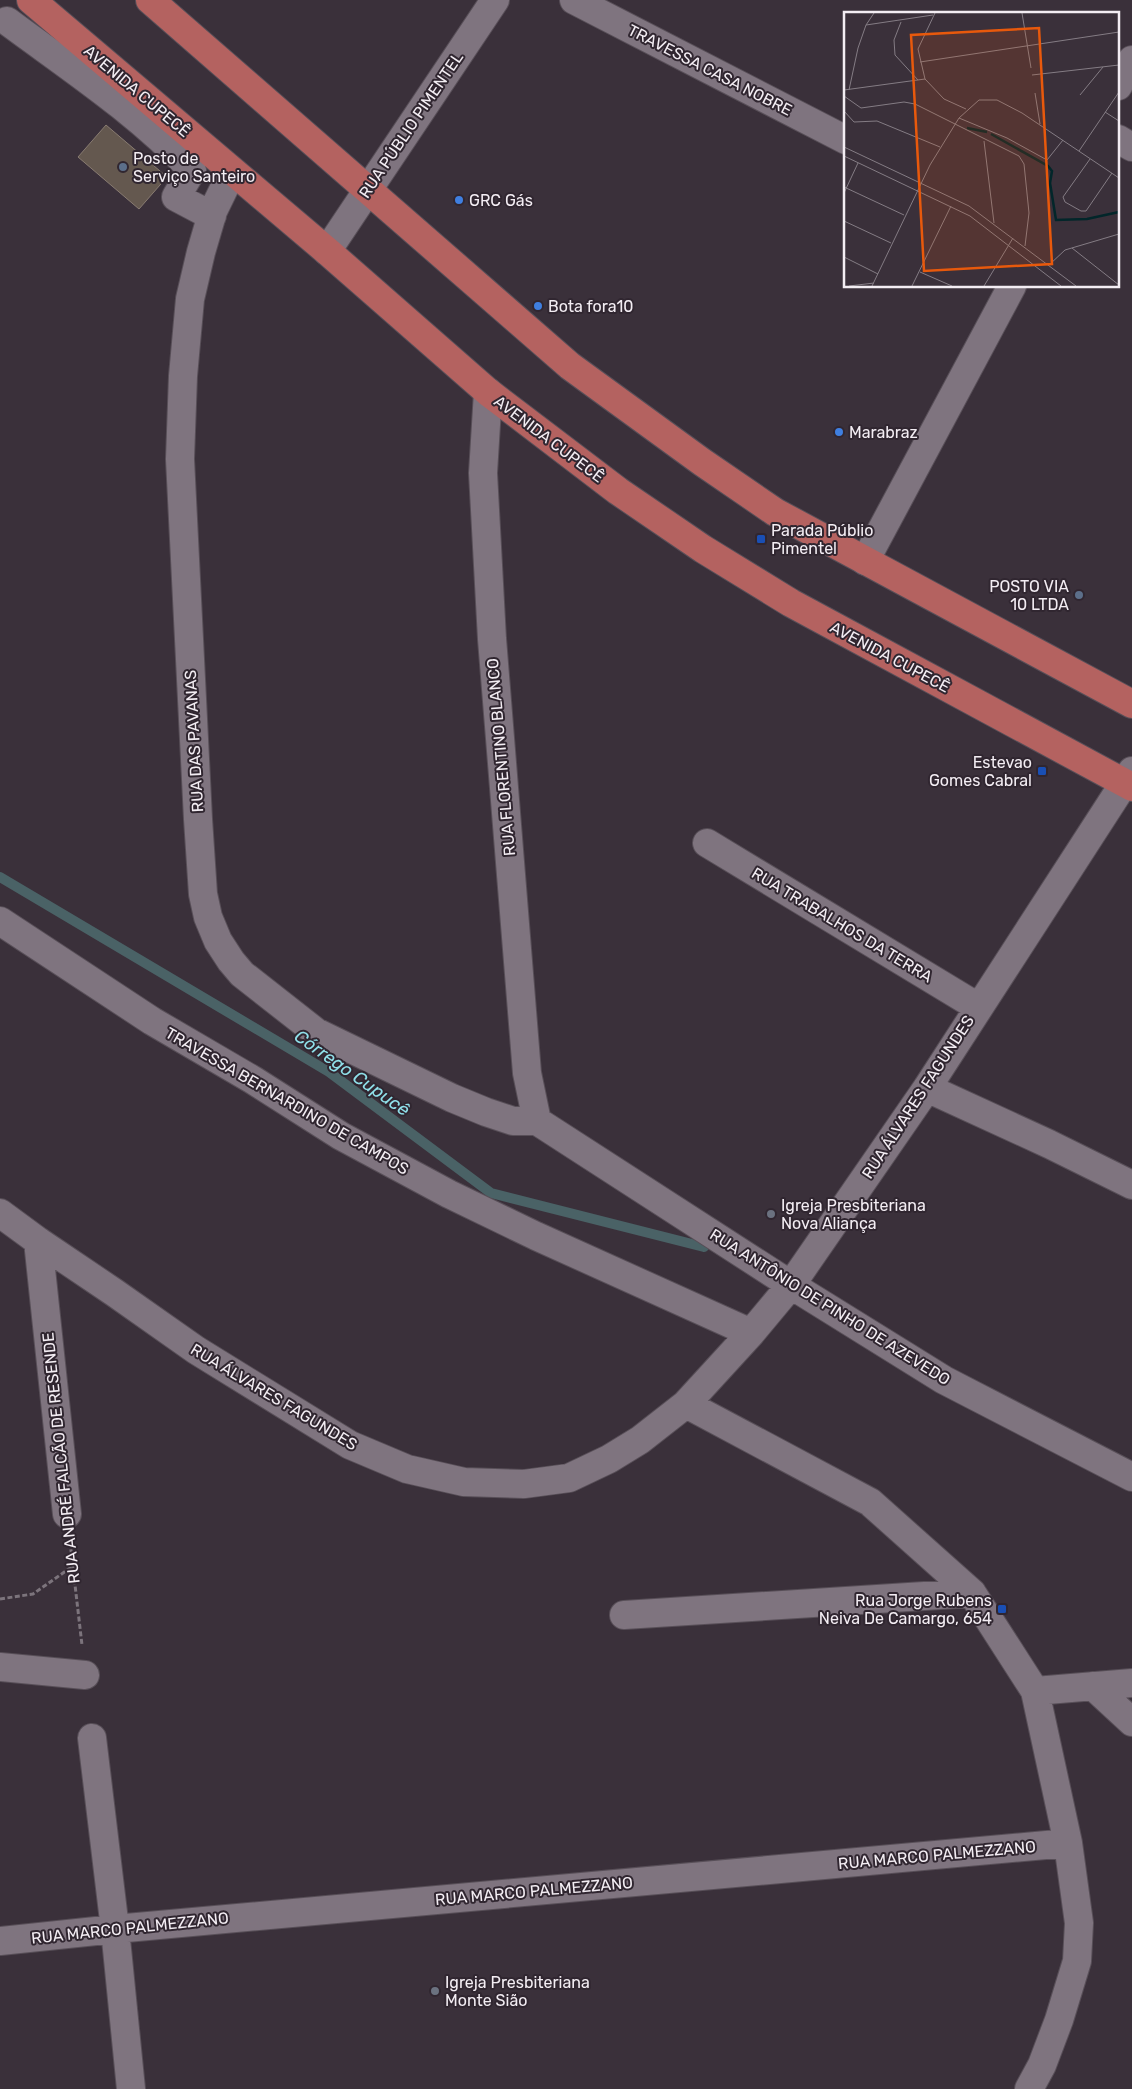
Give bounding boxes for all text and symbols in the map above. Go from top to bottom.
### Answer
inset map [844,12,1120,288]
street label: TRAVESSA CASA NOBRE [625,20,795,120]
street label: AVENIDA CUPECÊ [80,41,194,141]
street label: RUA PÚBLIO PIMENTEL [354,48,467,202]
place label: Posto de Serviço Santeiro [133,149,255,186]
marker: Posto de Serviço Santeiro [117,161,129,173]
place label: GRC Gás [469,191,533,210]
marker: GRC Gás [453,194,465,206]
place label: Bota fora10 [548,297,633,316]
marker: Bota fora10 [532,300,544,312]
street label: AVENIDA CUPECÊ [490,391,608,487]
place label: Marabraz [849,423,918,442]
marker: Marabraz [833,426,845,438]
place label: Parada Públio Pimentel [771,521,873,558]
marker: Parada Públio Pimentel [755,533,767,545]
place label: POSTO VIA 10 LTDA [989,577,1069,614]
marker: POSTO VIA 10 LTDA [1073,589,1085,601]
street label: AVENIDA CUPECÊ [827,617,953,697]
street label: RUA FLORENTINO BLANCO [483,657,519,857]
street label: RUA DAS PAVANAS [181,669,207,813]
place label: Estevao Gomes Cabral [929,753,1032,790]
marker: Estevao Gomes Cabral [1036,765,1048,777]
street label: RUA TRABALHOS DA TERRA [748,863,936,987]
street label: RUA ÁLVARES FAGUNDES [858,1012,978,1182]
street label: TRAVESSA BERNARDINO DE CAMPOS [162,1023,412,1179]
water label: Córrego Cupucê [290,1025,414,1121]
place label: Igreja Presbiteriana Nova Aliança [781,1196,926,1233]
marker: Igreja Presbiteriana Nova Aliança [765,1208,777,1220]
street label: RUA ANTÔNIO DE PINHO DE AZEVEDO [706,1224,954,1389]
street label: RUA ANDRÉ FALCÃO DE RESENDE [38,1331,84,1585]
street label: RUA ÁLVARES FAGUNDES [187,1340,361,1454]
place label: Rua Jorge Rubens Neiva De Camargo, 654 [819,1591,992,1628]
marker: Rua Jorge Rubens Neiva De Camargo, 654 [996,1603,1008,1615]
street label: RUA MARCO PALMEZZANO [837,1837,1037,1873]
street label: RUA MARCO PALMEZZANO [434,1873,634,1909]
street label: RUA MARCO PALMEZZANO [30,1908,230,1948]
place label: Igreja Presbiteriana Monte Sião [445,1973,590,2010]
marker: Igreja Presbiteriana Monte Sião [429,1985,441,1997]

